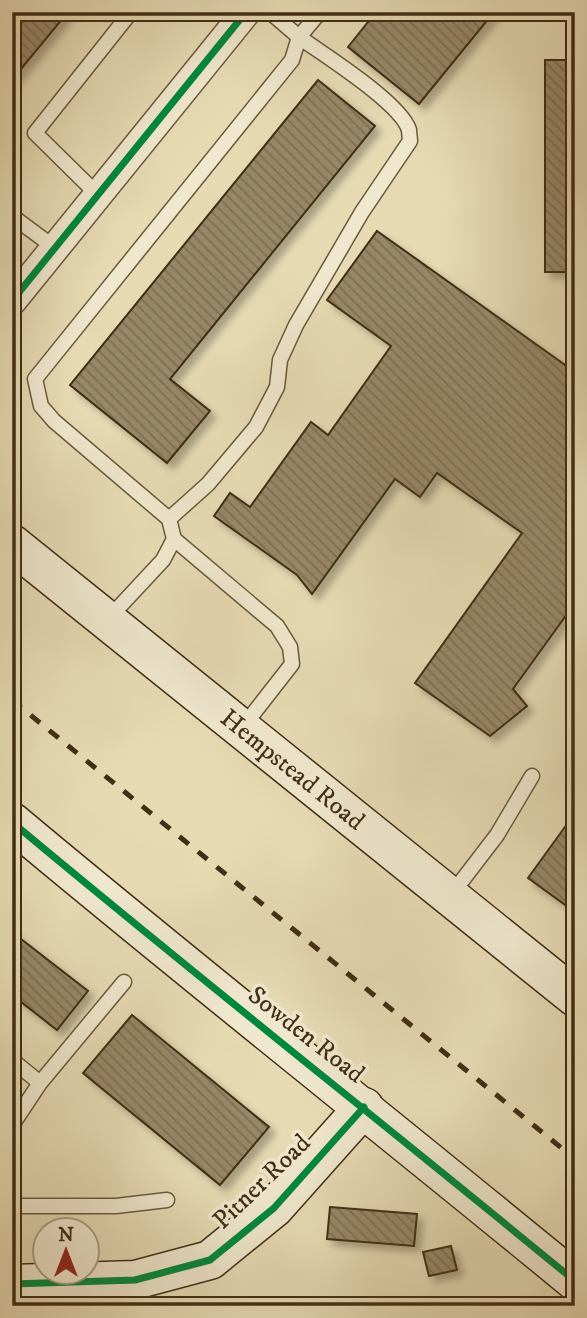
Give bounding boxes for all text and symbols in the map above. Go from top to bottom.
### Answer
street label: Hempstead Road [214,702,371,838]
street label: Sowden Road [241,979,371,1091]
street label: Pitner Road [206,1127,318,1237]
north arrow [32,1216,102,1286]
text: N [58,1224,74,1247]

